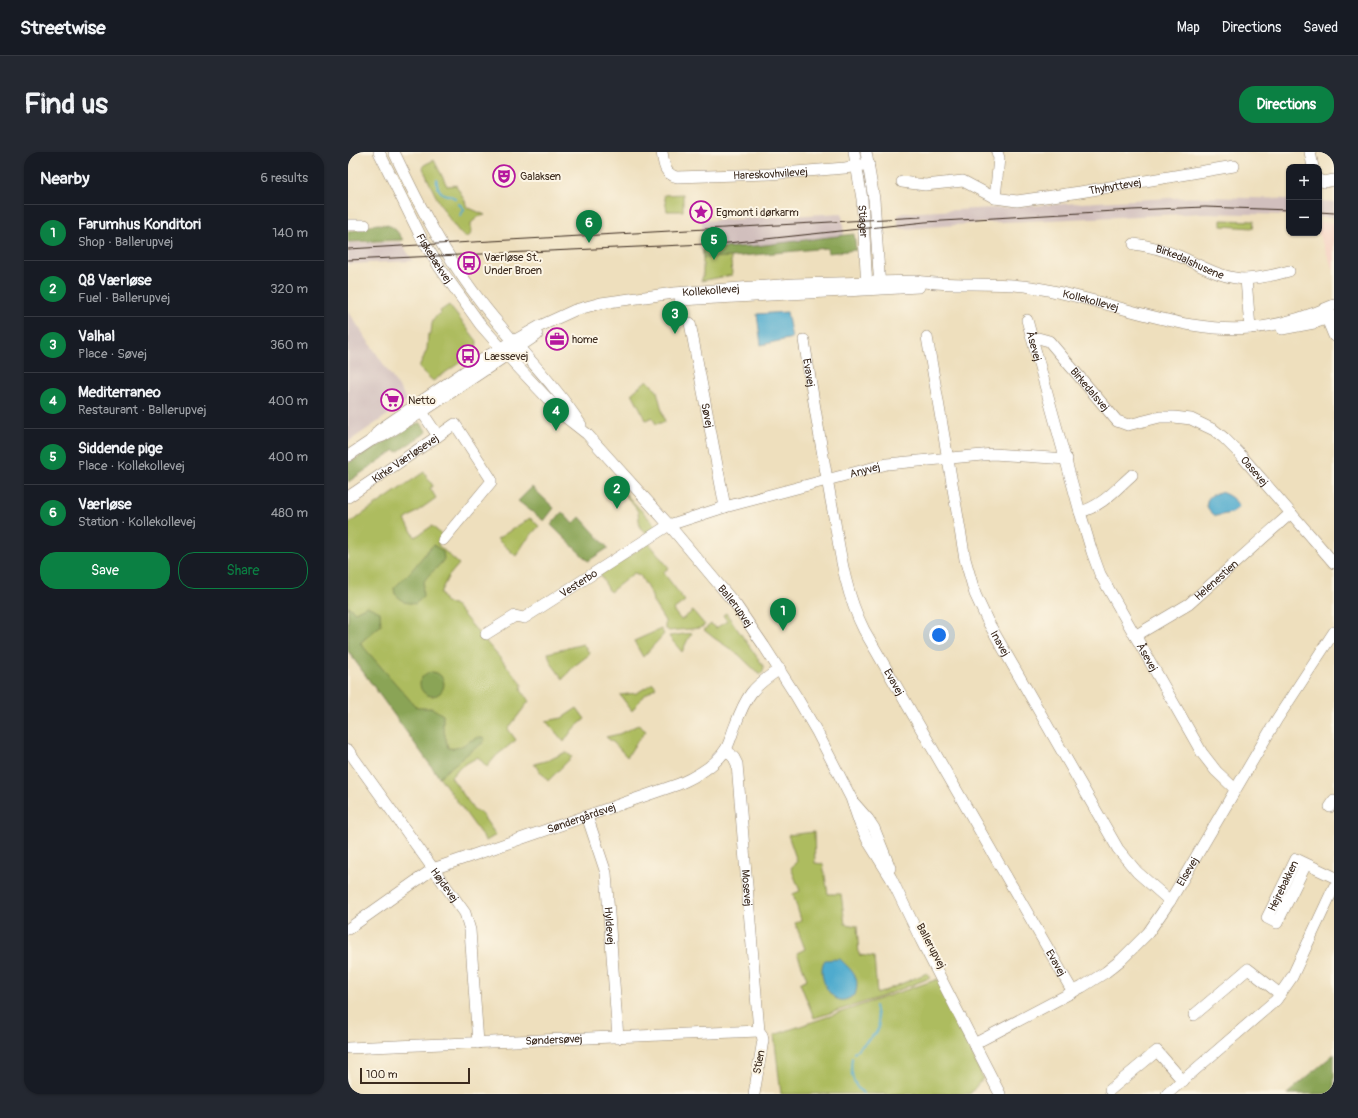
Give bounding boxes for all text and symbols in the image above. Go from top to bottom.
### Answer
text: Streetwise [20,16,106,40]
text: Map [1177,19,1200,36]
text: Directions [1222,19,1281,36]
text: Saved [1303,19,1338,36]
button: Directions [1239,86,1334,123]
text: Find us [24,87,108,122]
theatre icon: Galaksen [491,163,517,189]
map controls [1286,164,1322,236]
button: + [1286,164,1322,200]
street label: Hareskovhvilevej [733,165,808,182]
text: Nearby [40,168,89,189]
text: 6 results [261,170,308,186]
place label: Galaksen [520,170,561,183]
street label: Thyhyttevej [1088,175,1142,197]
place icon: Egmont i dørkarm [688,199,714,225]
button: − [1286,200,1322,236]
street label: Stiager [856,205,871,238]
place label: Egmont i dørkarm [716,206,799,219]
pin: 6 [576,210,602,243]
text: Farumhus Konditori [78,215,201,234]
text: 1 [50,225,56,241]
text: 140 m [272,225,308,241]
pin: 5 [701,227,727,260]
street label: Fiskebækvej [414,231,455,286]
text: Shop · Ballerupvej [78,234,173,250]
street label: Birkedalshusene [1154,242,1226,282]
bus stop icon: Værløse St., Under Broen [456,250,482,276]
place label: Værløse St., Under Broen [484,251,542,277]
text: Q8 Værløse [78,271,152,290]
text: 2 [49,281,57,297]
text: 320 m [270,281,308,297]
street label: Kollekollevej [682,282,740,299]
street label: Kollekollevej [1062,287,1120,314]
text: Fuel · Ballerupvej [78,290,170,306]
pin: 3 [662,301,688,334]
office icon: home [544,326,570,352]
text: Valhal [78,327,115,346]
street label: Åsevej [1024,329,1045,363]
place label: home [572,333,599,346]
text: 3 [49,337,57,353]
text: 360 m [270,337,308,353]
bus stop icon: Læssevej [455,343,481,369]
text: Place · Søvej [78,346,147,362]
place label: Læssevej [484,350,528,363]
street label: Evavej [800,357,818,388]
street label: Birkedalsvej [1068,365,1112,414]
text: Mediterraneo [78,383,161,402]
supermarket icon: Netto [379,387,405,413]
text: 4 [49,393,57,409]
text: 400 m [268,393,308,409]
place label: Netto [408,394,436,407]
pin: 4 [543,398,569,431]
text: Restaurant · Ballerupvej [78,402,206,418]
street label: Søvej [699,402,716,429]
street label: Kirke Værløsevej [369,431,441,485]
text: Siddende pige [78,439,163,458]
text: 5 [49,449,57,465]
text: 400 m [268,449,308,465]
street label: Oasevej [1238,453,1271,489]
text: Place · Kollekollevej [78,458,185,474]
street label: Anyvej [848,460,881,480]
pin: 2 [604,476,630,509]
text: Værløse [78,495,132,514]
text: 6 [49,505,57,521]
text: 480 m [271,505,308,521]
text: Station · Kollekollevej [78,514,196,530]
button: Save [40,552,170,589]
button: Share [178,552,308,589]
street label: Helenestien [1191,557,1241,603]
street label: Vesterbo [557,566,600,600]
street label: Ballerupvej [715,582,756,629]
pin: 1 [770,598,796,631]
your location [929,625,949,645]
street label: Inavej [988,628,1013,658]
street label: Åsevej [1134,640,1161,674]
street label: Evavej [881,666,907,698]
street label: Søndergårdsvej [545,800,617,836]
street label: Elsevej [1174,854,1201,888]
street label: Hejrebakken [1265,858,1301,913]
street label: Højdevej [428,865,462,905]
street label: Mosevej [739,869,755,907]
street label: Hyldevej [602,906,618,945]
street label: Ballerupvej [914,921,948,971]
street label: Evavej [1043,947,1069,978]
street label: Søndersøvej [525,1032,583,1047]
street label: Stien [750,1049,768,1075]
scale bar [360,1066,470,1085]
text: 100 m [366,1068,397,1081]

